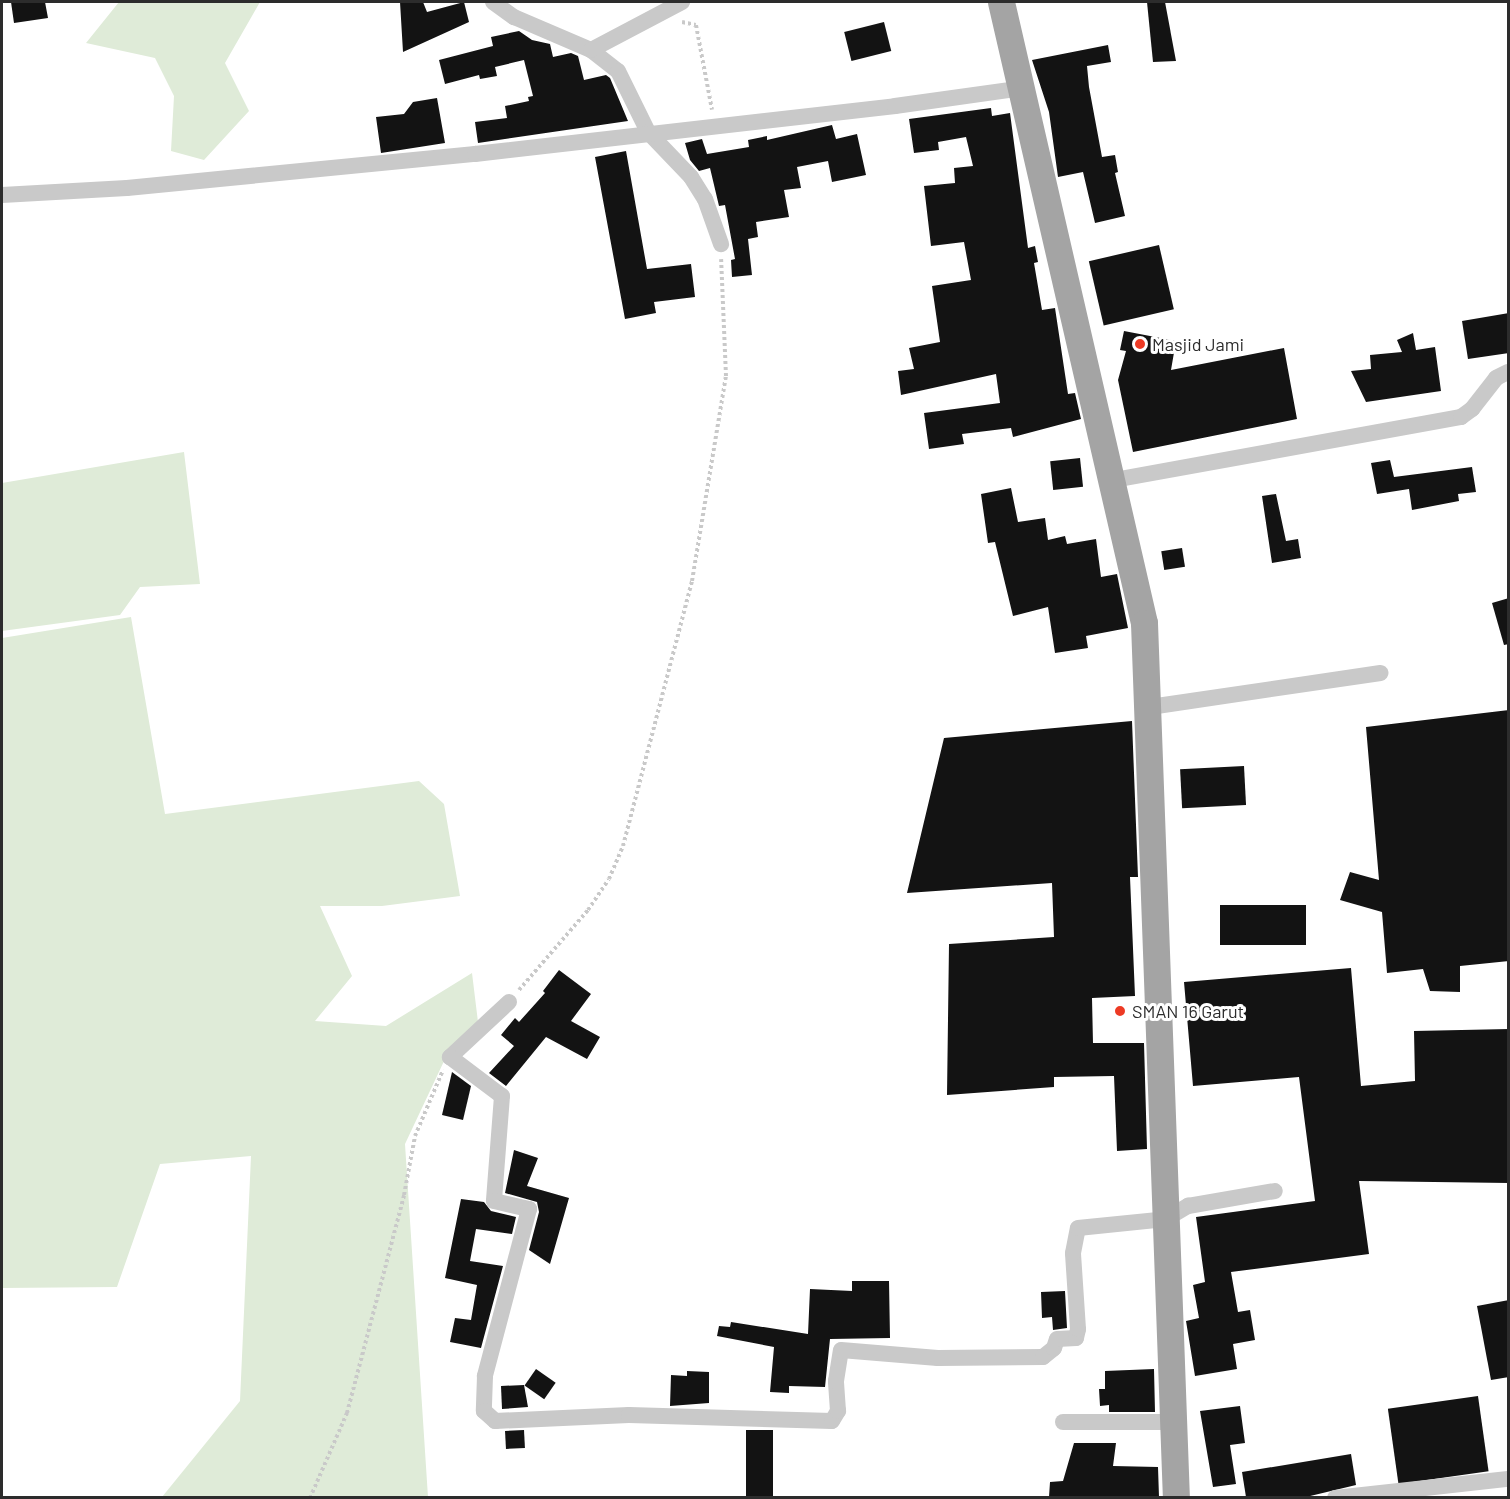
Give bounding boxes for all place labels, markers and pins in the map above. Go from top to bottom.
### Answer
place label: Masjid Jami [1152,333,1244,355]
marker: Masjid Jami [1133,337,1147,351]
place label: SMAN 16 Garut [1132,1000,1244,1022]
marker: SMAN 16 Garut [1113,1004,1127,1018]

